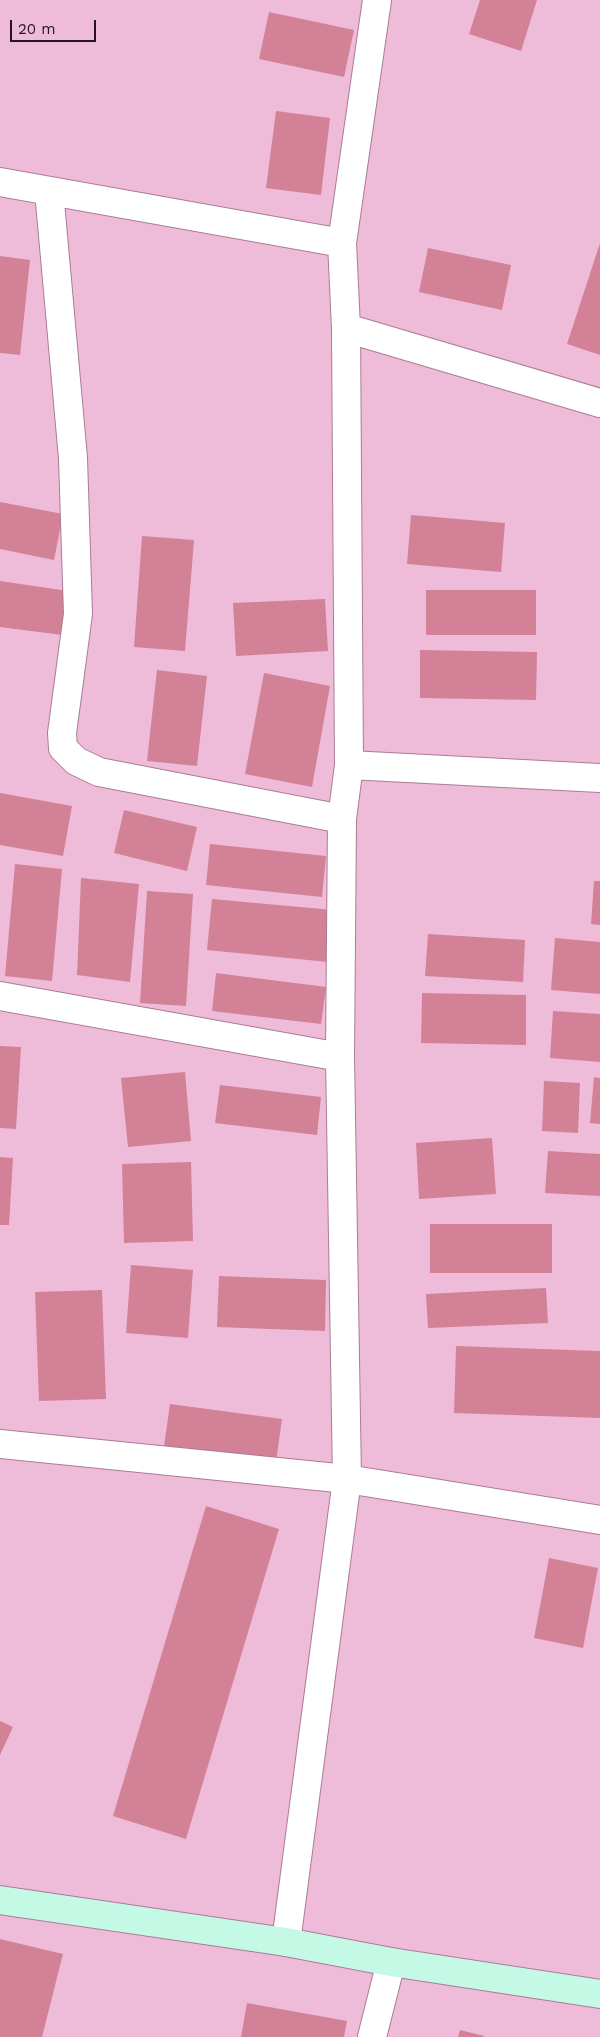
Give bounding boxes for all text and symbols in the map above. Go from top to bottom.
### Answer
scale bar [12,10,99,42]
text: 20 m [18,20,56,38]

